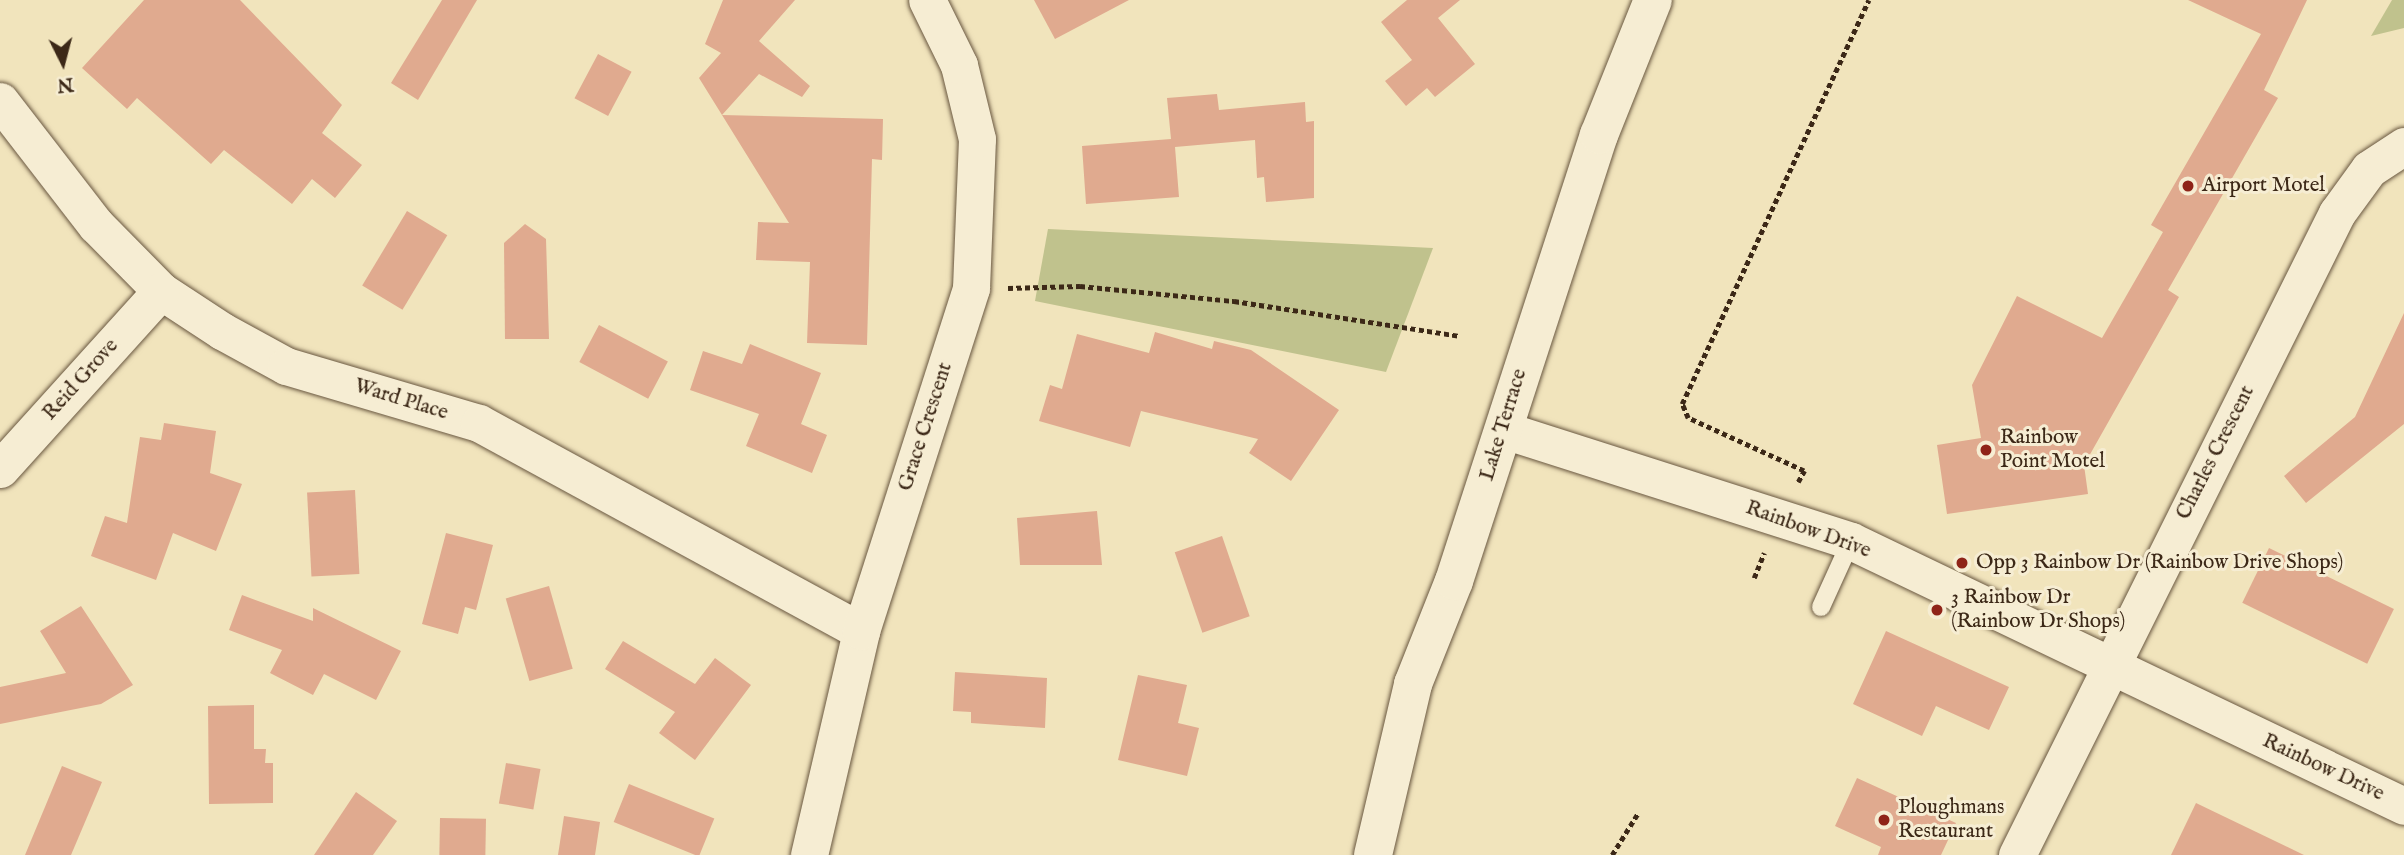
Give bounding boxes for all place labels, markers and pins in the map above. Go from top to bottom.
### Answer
place label: Airport Motel [2202,173,2325,199]
marker: Airport Motel [2180,178,2196,194]
place label: Rainbow Point Motel [2000,425,2105,475]
marker: Rainbow Point Motel [1978,442,1994,458]
place label: Opp 3 Rainbow Dr (Rainbow Drive Shops) [1976,550,2343,576]
marker: Opp 3 Rainbow Dr (Rainbow Drive Shops) [1954,555,1970,571]
place label: 3 Rainbow Dr (Rainbow Dr Shops) [1951,585,2125,635]
marker: 3 Rainbow Dr (Rainbow Dr Shops) [1929,602,1945,618]
place label: Ploughmans Restaurant [1898,795,2004,845]
marker: Ploughmans Restaurant [1876,812,1892,828]

